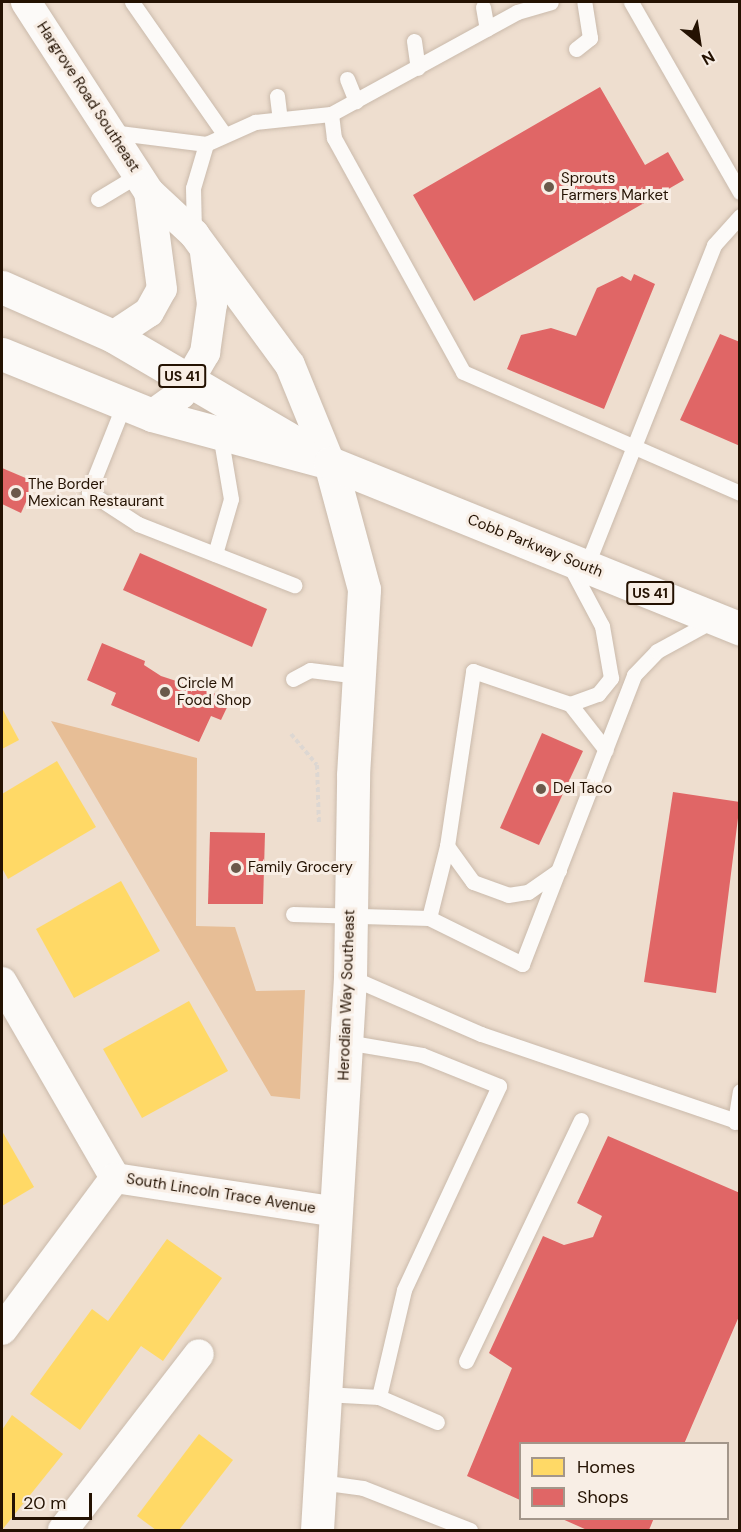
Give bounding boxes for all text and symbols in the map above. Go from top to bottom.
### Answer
north arrow [669,12,729,72]
street label: Hargrove Road Southeast [33,19,143,175]
text: N [698,46,719,70]
place label: Sprouts Farmers Market [561,169,669,204]
marker: Sprouts Farmers Market [542,180,556,194]
road number: US 41 [158,365,206,387]
place label: The Border Mexican Restaurant [28,475,164,510]
marker: The Border Mexican Restaurant [9,486,23,500]
street label: Cobb Parkway South [465,511,605,581]
road number: US 41 [626,582,674,604]
place label: Circle M Food Shop [177,674,252,709]
marker: Circle M Food Shop [158,685,172,699]
place label: Del Taco [553,780,612,798]
marker: Del Taco [534,782,548,796]
place label: Family Grocery [248,859,353,877]
marker: Family Grocery [229,861,243,875]
street label: Herodian Way Southeast [335,909,359,1081]
street label: South Lincoln Trace Avenue [125,1170,317,1218]
legend [519,1442,729,1520]
text: Homes [577,1455,635,1479]
scale bar [15,1481,94,1519]
text: Shops [577,1485,629,1509]
text: 20 m [23,1491,66,1515]

